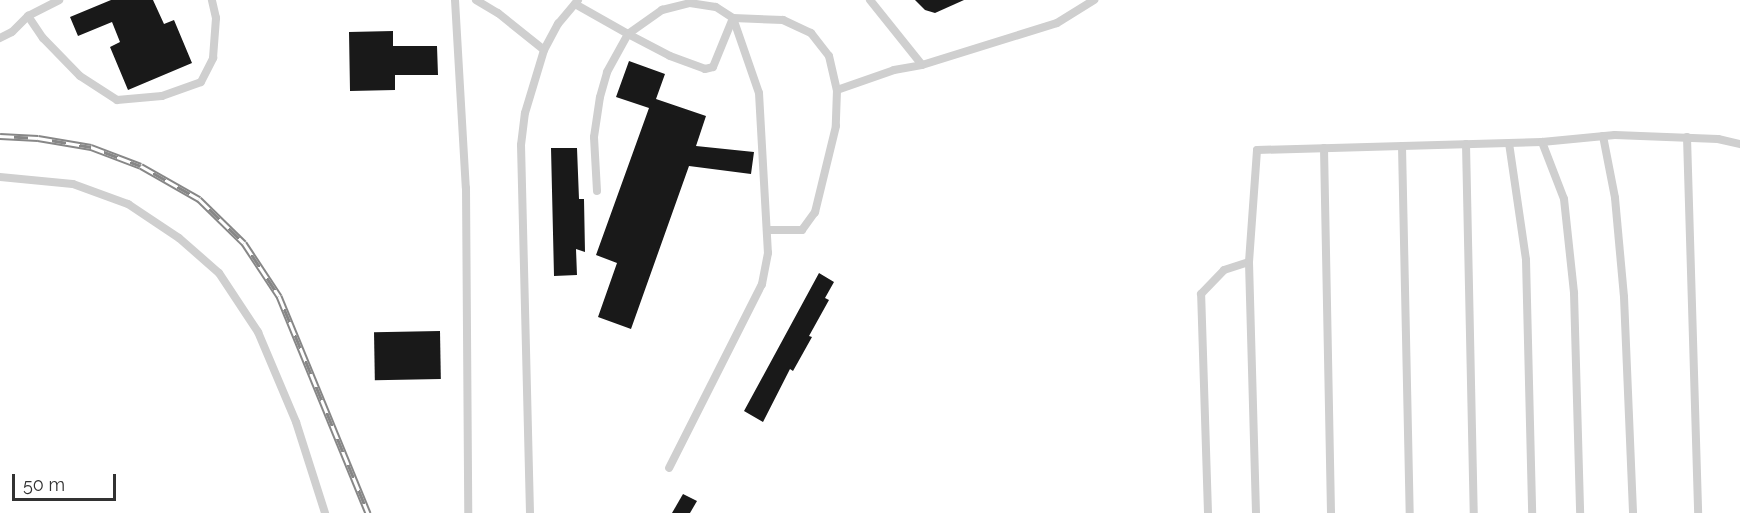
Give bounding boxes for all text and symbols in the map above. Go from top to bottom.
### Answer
scale bar [15,462,118,500]
text: 50 m [23,474,65,495]

